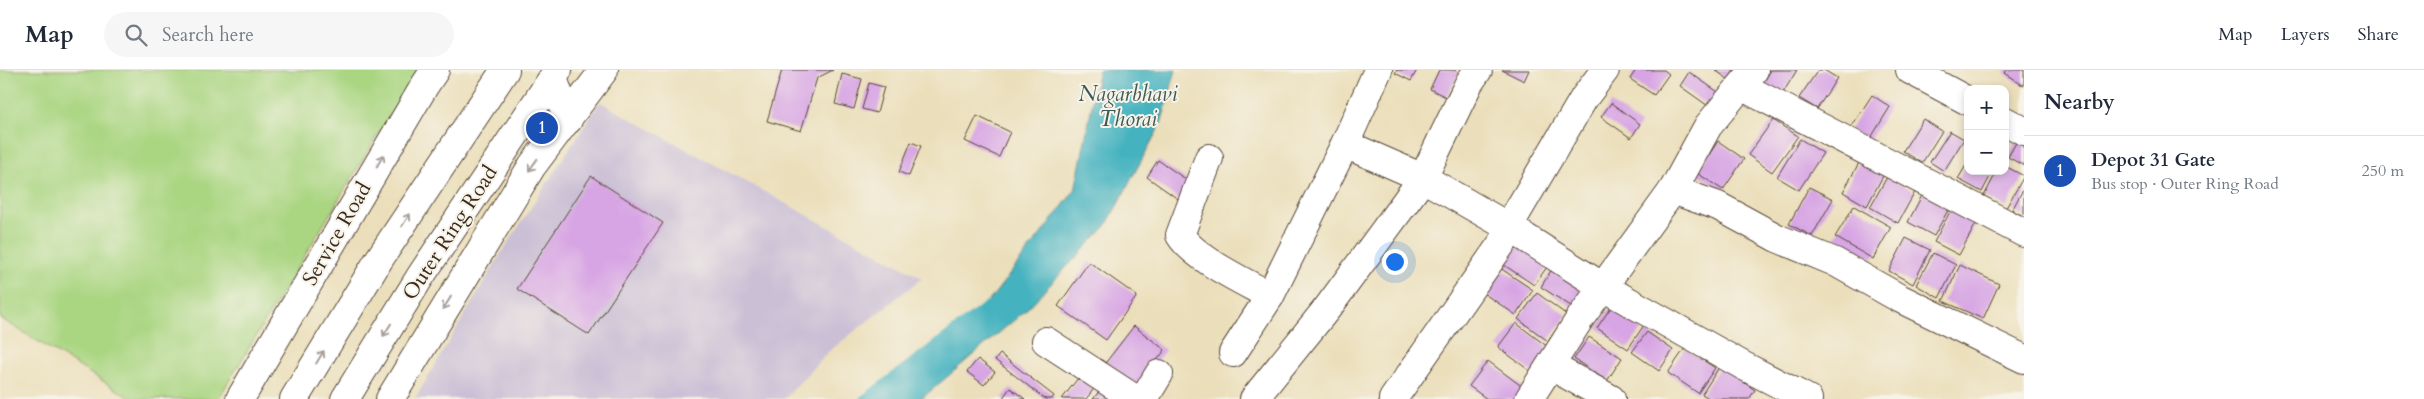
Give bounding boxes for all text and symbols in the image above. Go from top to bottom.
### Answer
search box [104,12,454,57]
text: Map [25,18,74,51]
icon: search [122,21,150,49]
text: Search here [162,22,254,48]
text: Map [2218,22,2253,47]
text: Layers [2281,22,2330,47]
text: Share [2358,22,2399,47]
water label: Nagarbhavi Thorai [1079,79,1178,134]
map controls [1964,85,2009,175]
button: + [1964,85,2009,130]
text: Nearby [2044,88,2115,117]
pin: 1 [526,109,558,147]
button: − [1964,130,2009,175]
text: Depot 31 Gate [2091,147,2215,173]
one-way arrow [375,154,385,168]
one-way arrow [528,158,538,172]
street label: Outer Ring Road [396,160,504,306]
text: 1 [2056,160,2064,182]
text: 250 m [2362,160,2404,182]
text: Bus stop · Outer Ring Road [2091,173,2279,195]
street label: Service Road [296,177,378,291]
one-way arrow [401,213,411,227]
your location [1382,249,1408,275]
one-way arrow [441,295,451,309]
one-way arrow [382,322,392,336]
one-way arrow [315,351,325,365]

